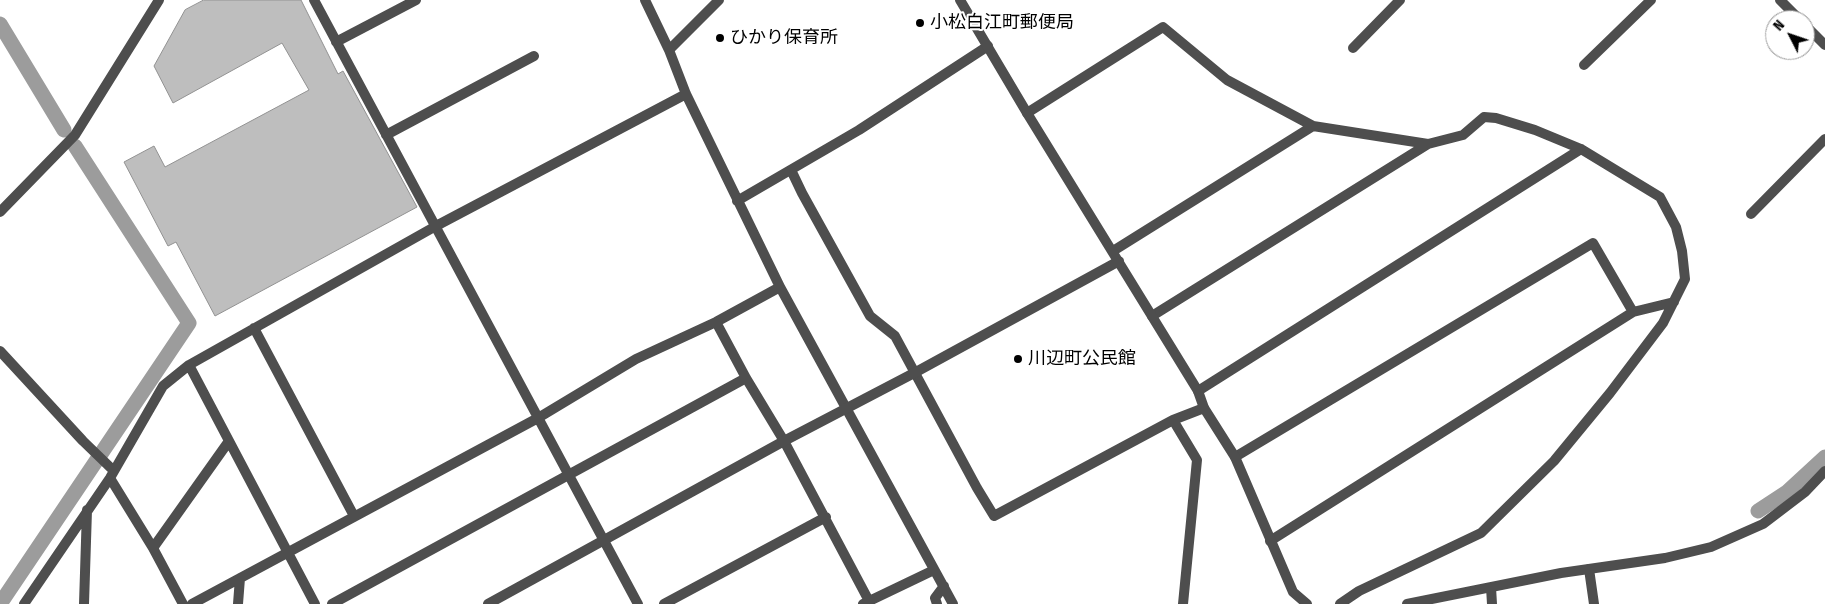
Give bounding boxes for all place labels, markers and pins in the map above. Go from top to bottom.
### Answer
place label: 小松白江町郵便局 [930,12,1074,34]
marker: 小松白江町郵便局 [914,17,926,29]
place label: ひかり保育所 [730,27,838,49]
marker: ひかり保育所 [714,32,726,44]
place label: 川辺町公民館 [1028,348,1136,370]
marker: 川辺町公民館 [1012,353,1024,365]

